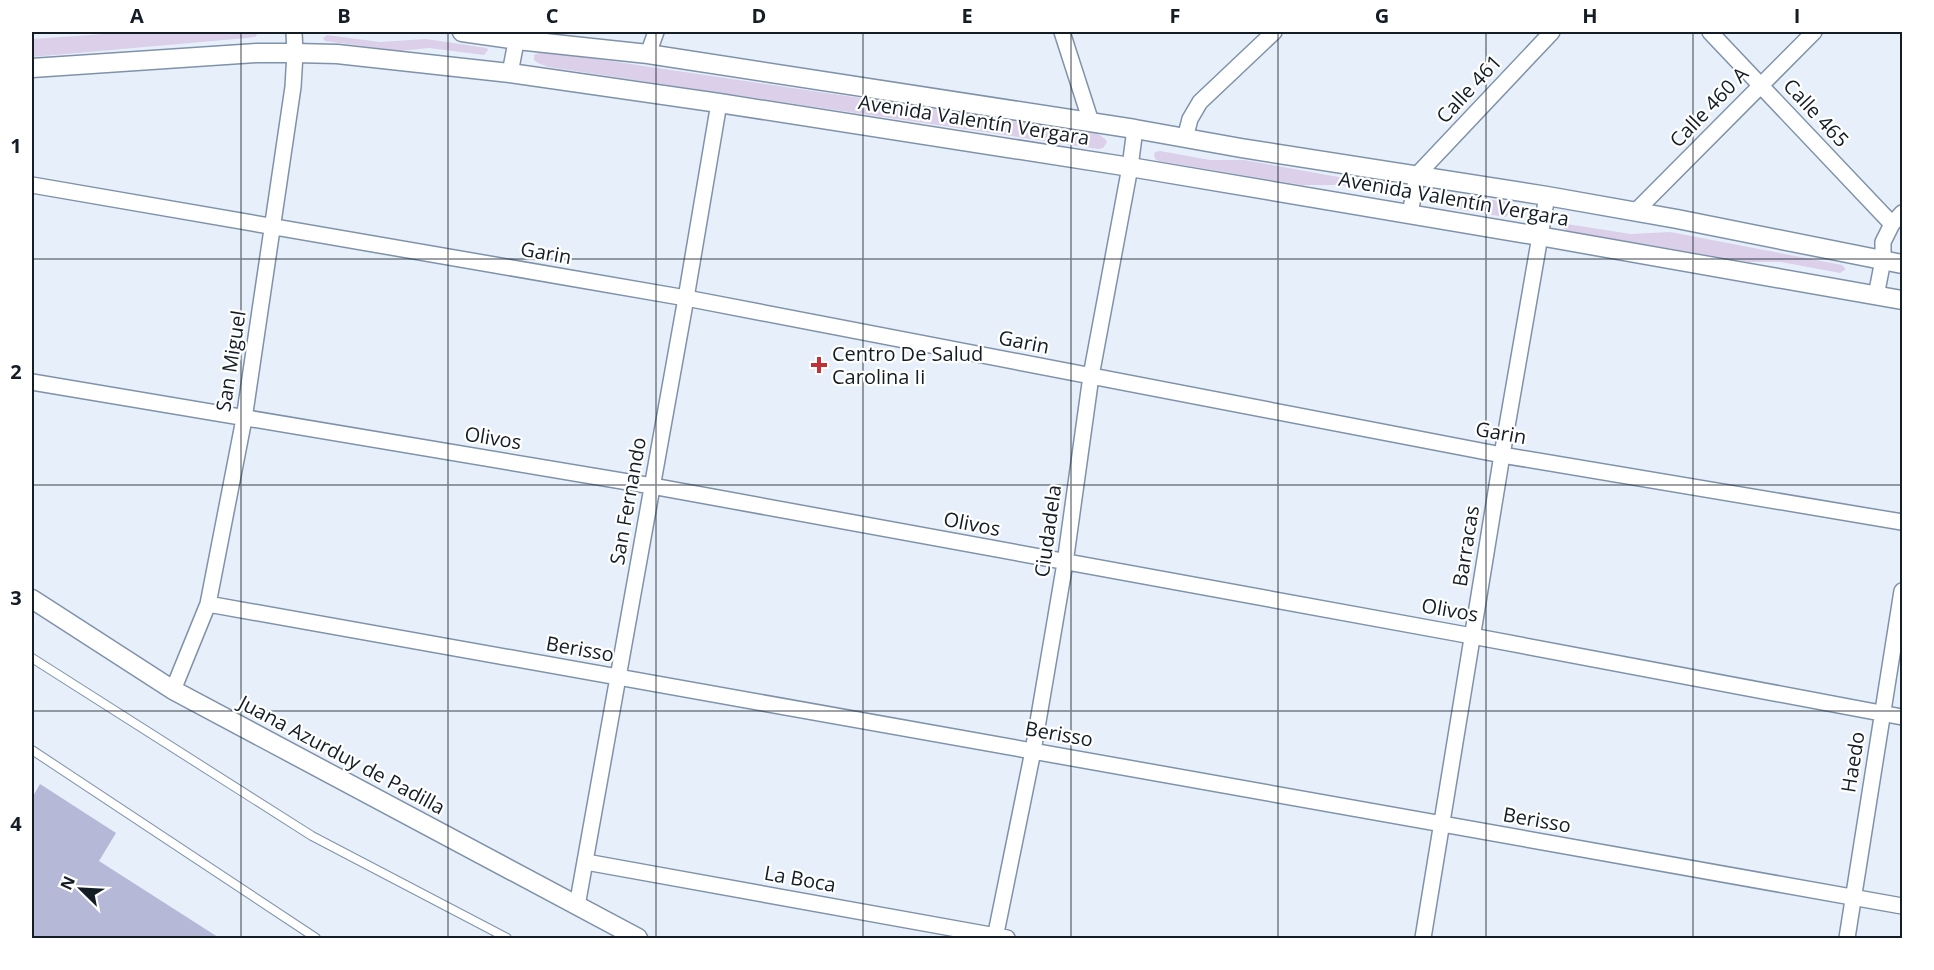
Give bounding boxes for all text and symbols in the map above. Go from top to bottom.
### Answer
text: A [130,2,144,29]
text: B [337,2,351,29]
text: C [546,2,559,29]
text: D [752,2,766,29]
text: E [961,2,973,29]
text: F [1170,2,1180,29]
text: G [1375,2,1389,29]
text: H [1582,2,1598,29]
text: I [1794,2,1800,29]
street label: Calle 461 [1430,49,1507,129]
street label: Calle 460 A [1663,60,1754,153]
street label: Calle 465 [1778,73,1855,153]
street label: Avenida Valentín Vergara [857,88,1092,151]
text: 1 [10,132,22,159]
street label: Avenida Valentín Vergara [1337,165,1571,232]
street label: Garin [519,235,574,270]
street label: San Miguel [209,308,252,413]
street label: Garin [996,323,1052,360]
place label: Centro De Salud Carolina Ii [832,340,983,390]
marker: Centro De Salud Carolina Ii [810,356,828,374]
text: 2 [10,358,22,385]
street label: Garin [1474,415,1529,450]
street label: Olivos [463,420,523,455]
street label: San Fernando [603,435,652,567]
street label: Ciudadela [1028,483,1067,579]
street label: Barracas [1446,503,1485,588]
street label: Olivos [941,505,1003,542]
text: 3 [10,584,22,611]
street label: Olivos [1420,591,1481,628]
street label: Berisso [544,629,616,668]
street label: Juana Azurduy de Padilla [233,688,450,820]
street label: Berisso [1023,714,1095,753]
street label: Haedo [1834,730,1871,794]
street label: Berisso [1501,800,1573,839]
text: 4 [10,810,22,837]
north arrow [51,859,111,919]
street label: La Boca [762,859,838,898]
text: N [55,872,80,893]

